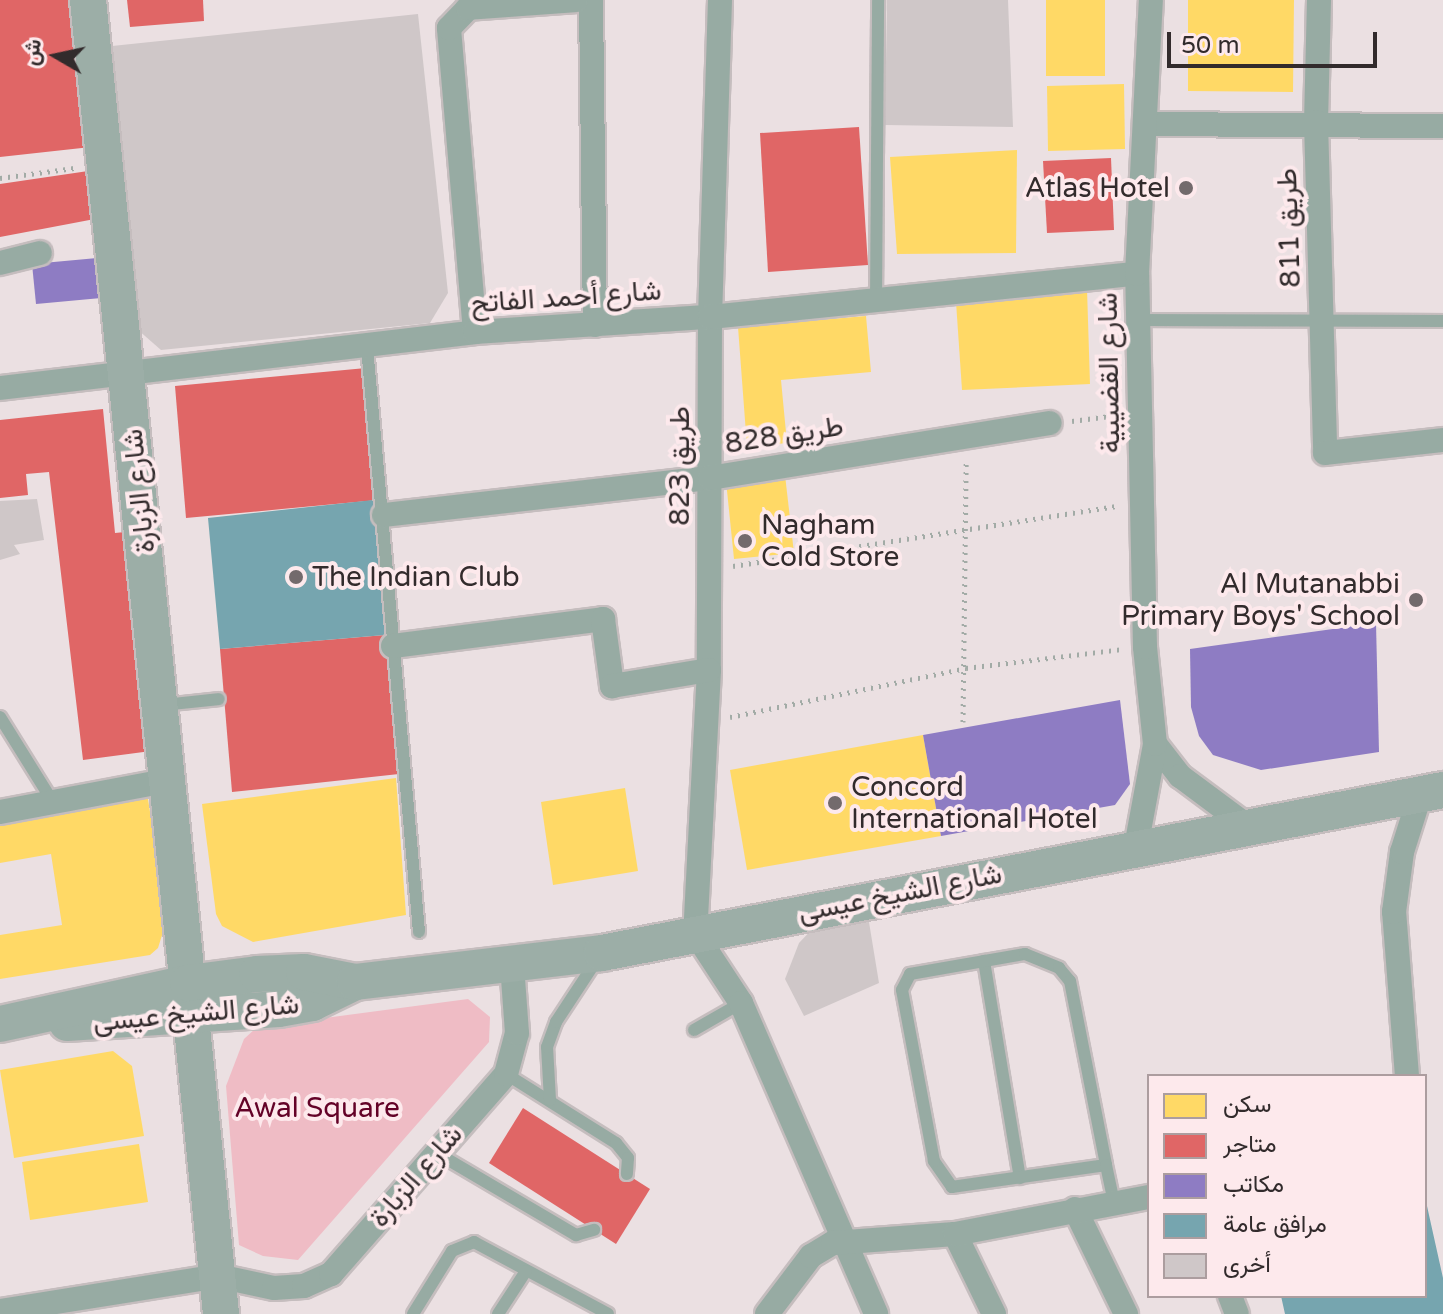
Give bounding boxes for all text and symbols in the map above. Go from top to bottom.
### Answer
north arrow [16,16,96,96]
scale bar [1171,16,1381,66]
text: 50 m [1181,31,1239,60]
text: ش [17,37,47,67]
street label: طريق 811 [1270,168,1308,288]
place label: Atlas Hotel [1025,171,1170,205]
marker: Atlas Hotel [1177,179,1195,197]
street label: شارع أحمد الفاتح [470,274,662,320]
street label: شارع القضيبية [1091,292,1127,454]
street label: طريق 823 [663,406,697,526]
street label: طريق 828 [722,409,846,461]
street label: شارع الزبارة [116,427,162,555]
place label: Nagham Cold Store [761,508,899,574]
marker: Nagham Cold Store [736,532,754,550]
place label: The Indian Club [312,560,520,594]
place label: Al Mutanabbi Primary Boys' School [1121,567,1400,633]
marker: The Indian Club [287,568,305,586]
marker: Al Mutanabbi Primary Boys' School [1407,591,1425,609]
place label: Concord International Hotel [851,770,1098,836]
marker: Concord International Hotel [826,794,844,812]
street label: شارع الشيخ عيسى [795,857,1005,929]
street label: شارع الشيخ عيسى [92,987,300,1039]
legend [1147,1074,1427,1298]
text: سكن [1223,1090,1272,1119]
park label: Awal Square [234,1091,400,1125]
street label: شارع الزبارة [363,1118,469,1234]
text: متاجر [1223,1130,1277,1159]
text: مكاتب [1223,1170,1284,1199]
text: مرافق عامة [1223,1210,1327,1239]
text: أخرى [1223,1250,1271,1279]

